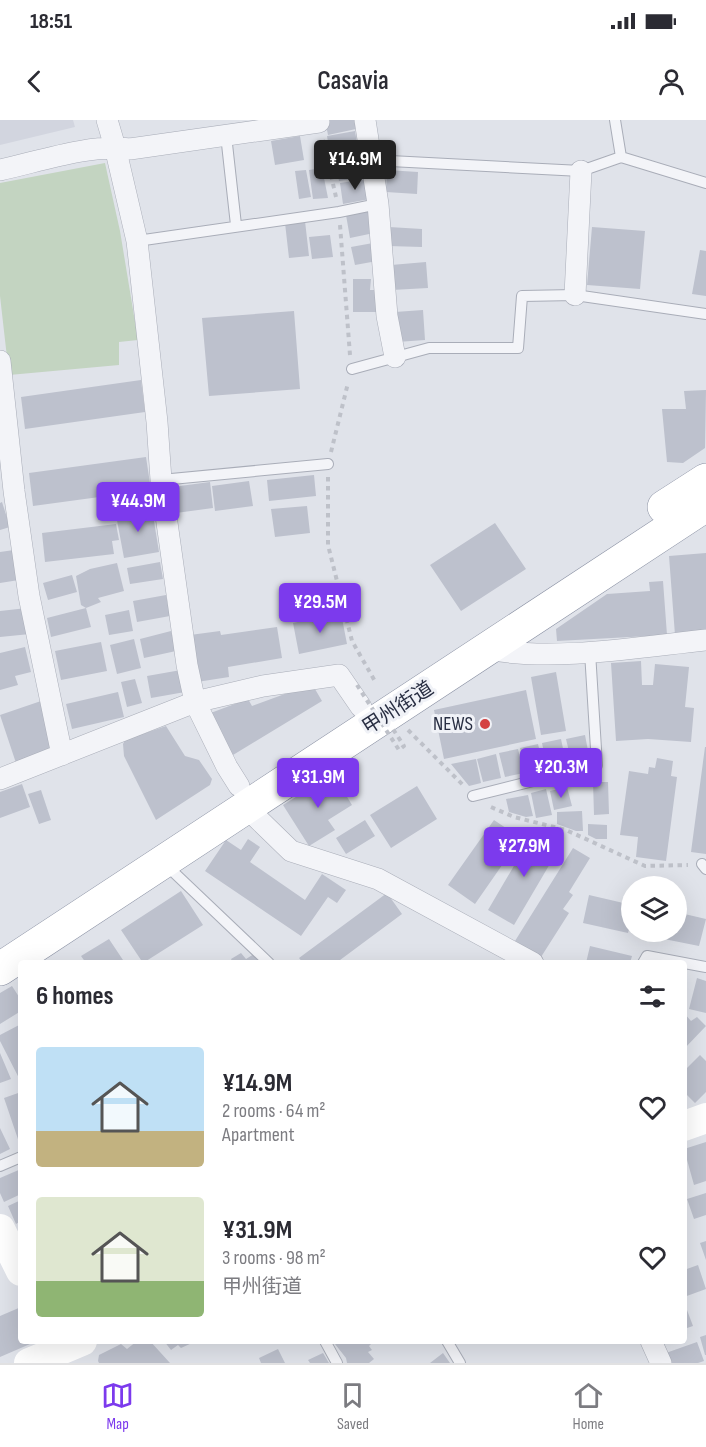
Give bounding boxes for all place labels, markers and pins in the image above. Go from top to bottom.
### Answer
pin: ¥14.9M [306,140,404,191]
pin: ¥44.9M [89,482,187,533]
pin: ¥29.5M [271,583,369,634]
place label: NEWS [433,712,473,736]
marker: NEWS [478,717,492,731]
pin: ¥20.3M [512,748,610,799]
pin: ¥31.9M [269,758,367,809]
pin: ¥27.9M [475,827,573,878]

